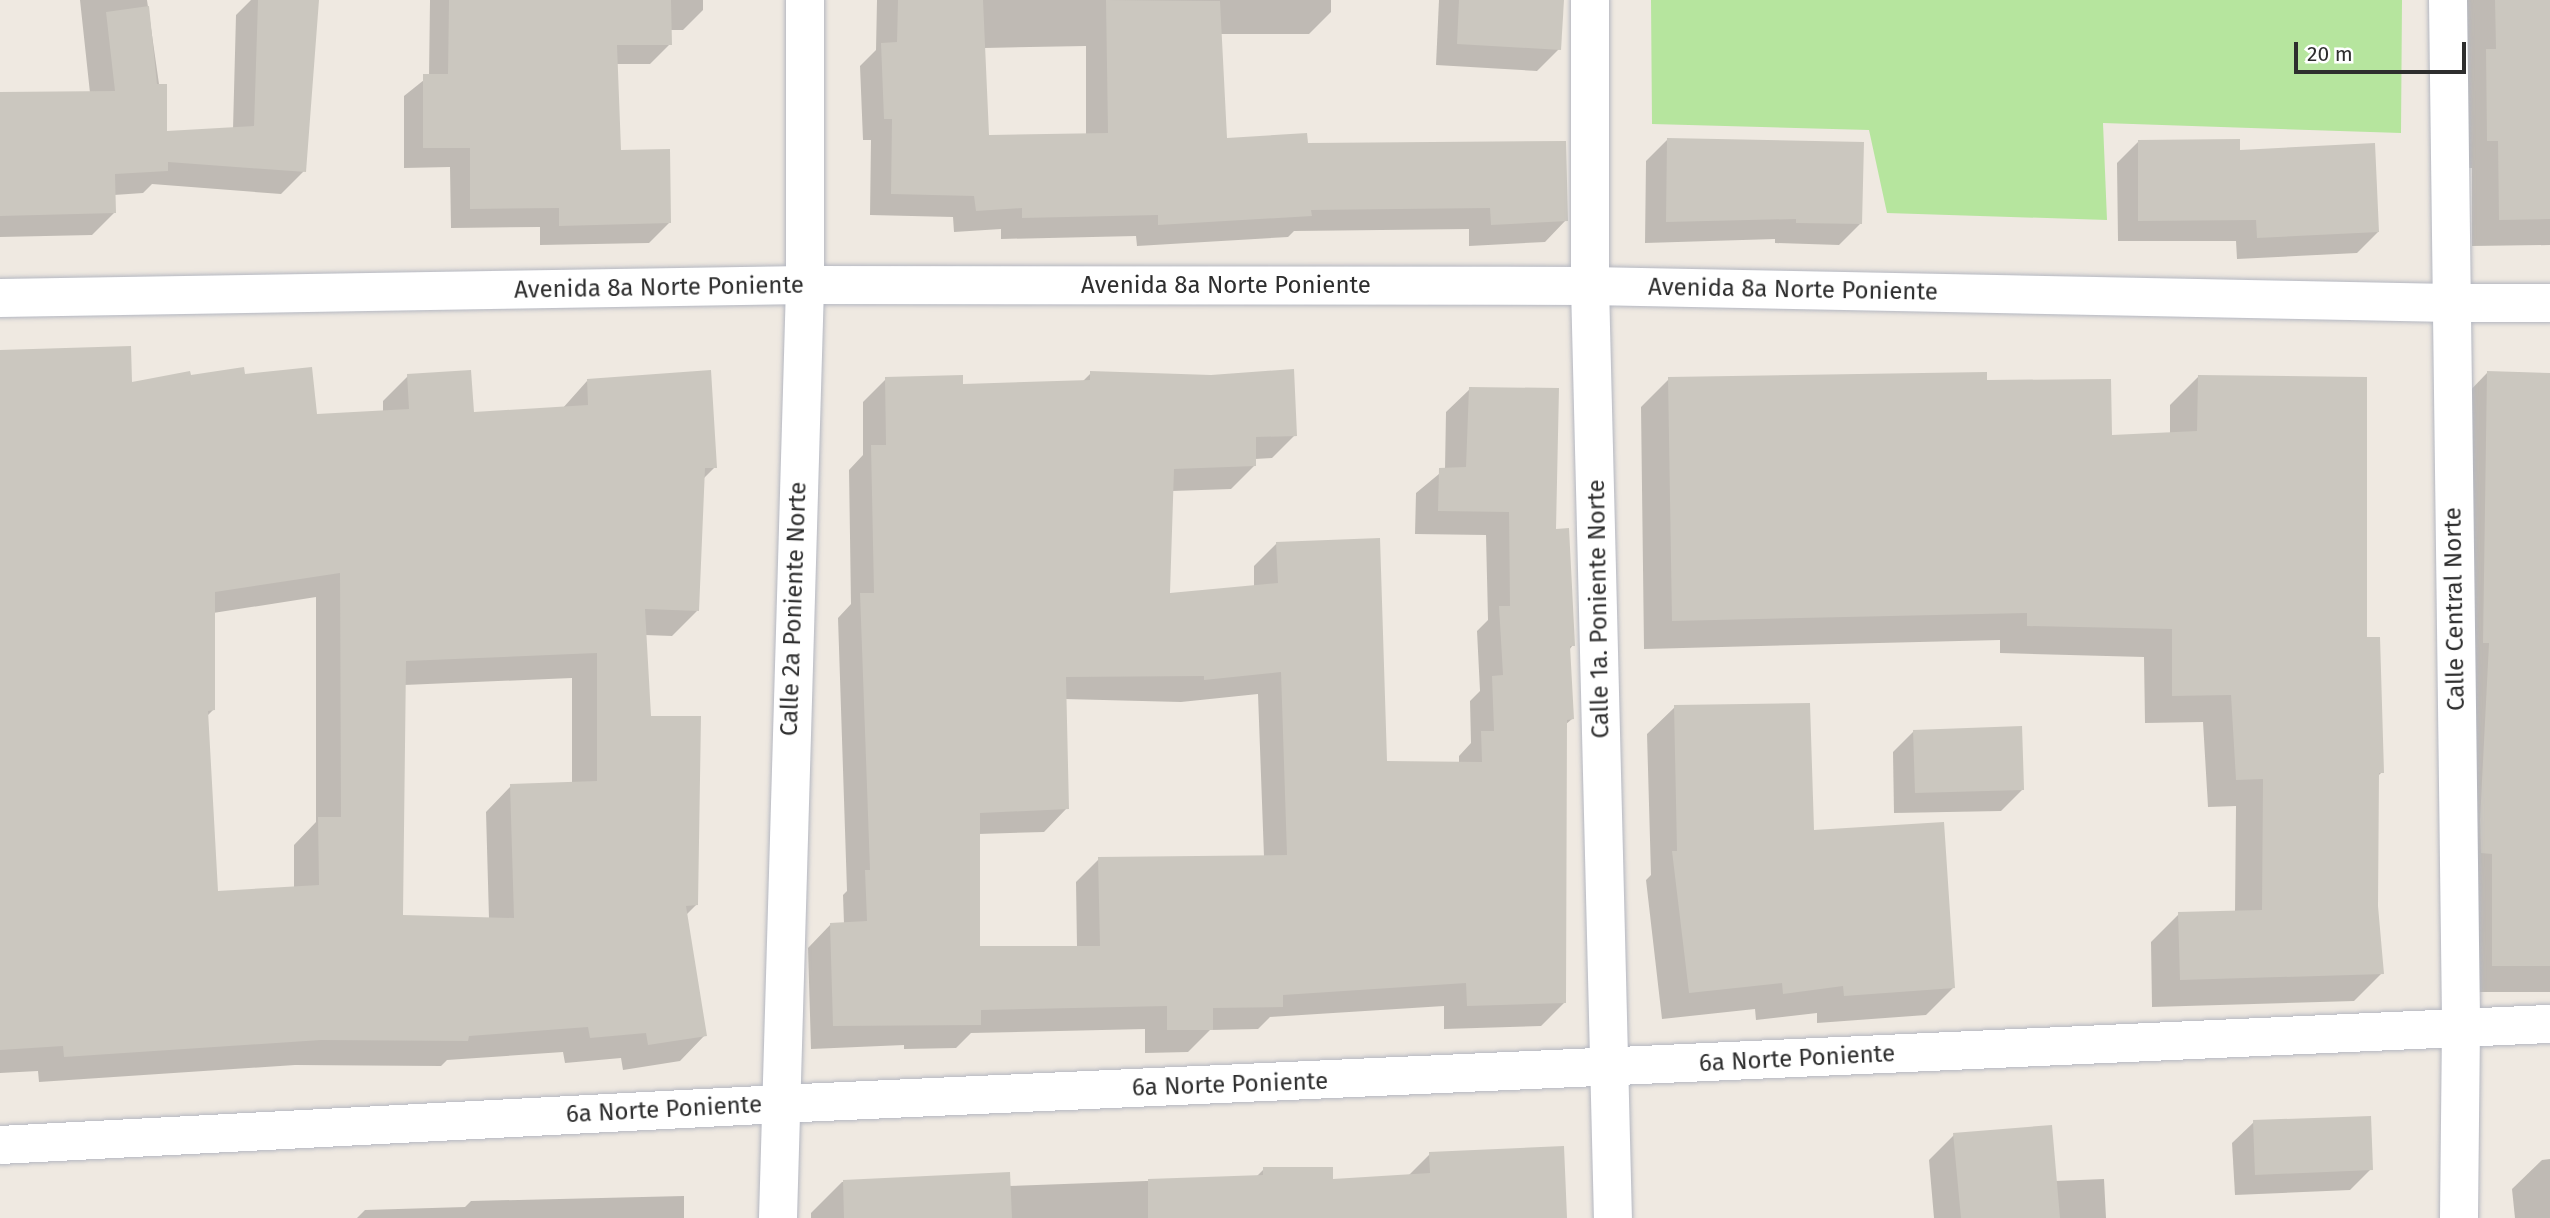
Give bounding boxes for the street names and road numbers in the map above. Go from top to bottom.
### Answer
street label: Avenida 8a Norte Poniente [514,271,804,305]
street label: Avenida 8a Norte Poniente [1081,272,1371,300]
street label: Avenida 8a Norte Poniente [1648,273,1938,307]
street label: Calle 1a. Poniente Norte [1582,479,1616,739]
street label: Calle 2a Poniente Norte [775,481,813,737]
street label: Calle Central Norte [2439,507,2471,711]
street label: 6a Norte Poniente [1698,1039,1896,1079]
street label: 6a Norte Poniente [1131,1067,1329,1103]
street label: 6a Norte Poniente [565,1090,763,1130]

